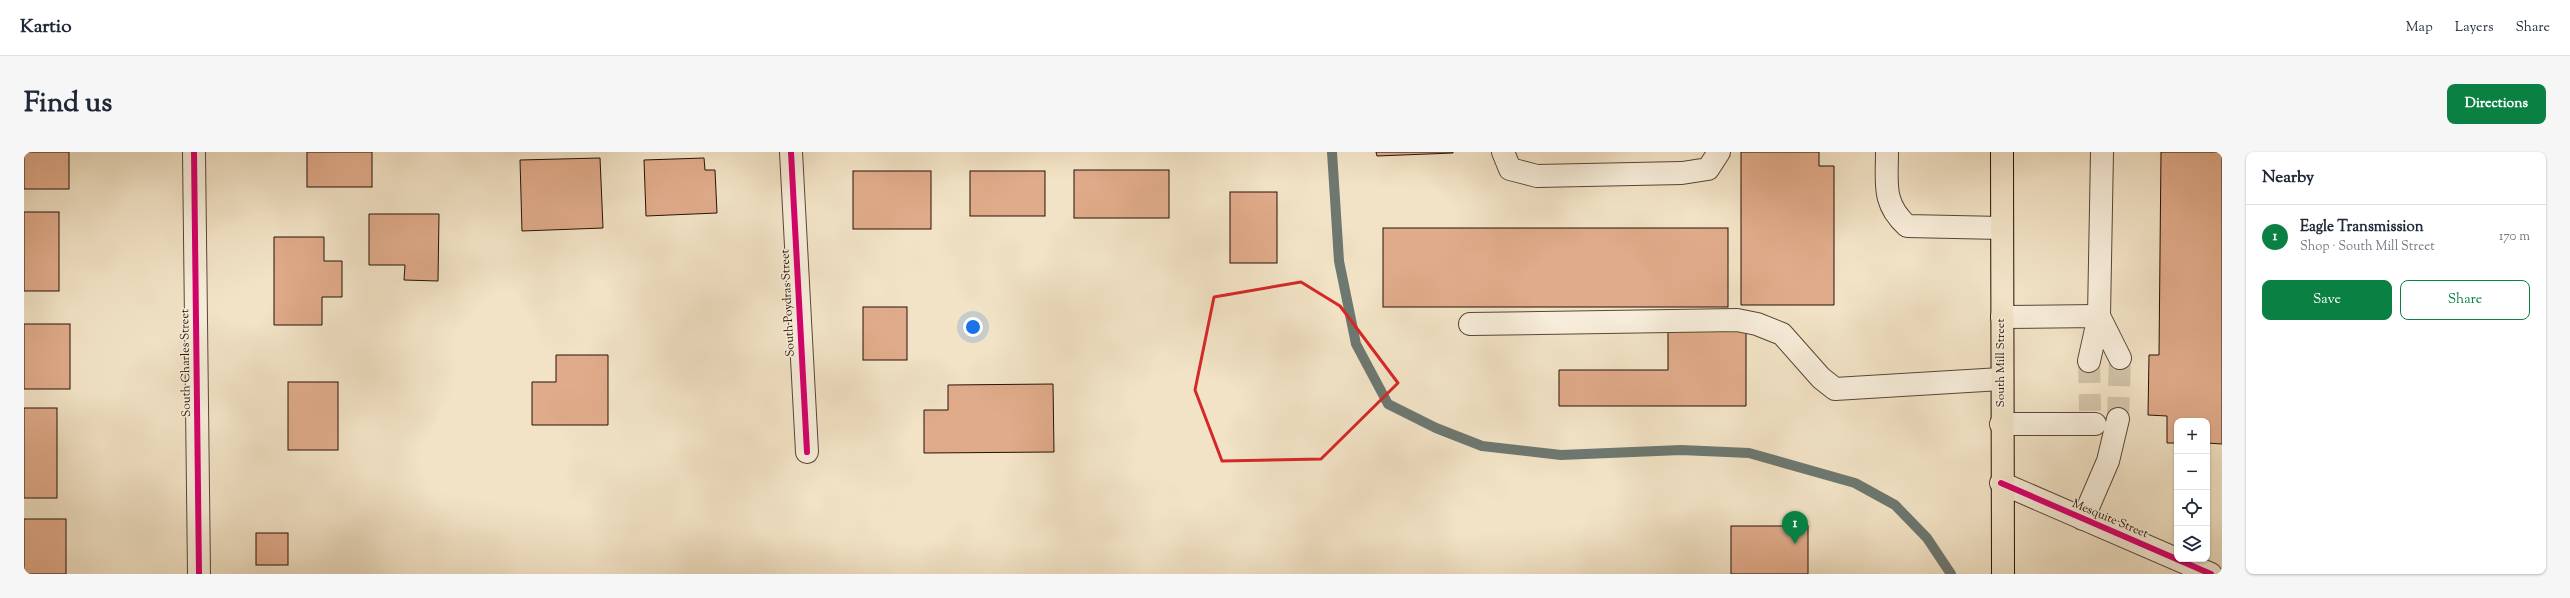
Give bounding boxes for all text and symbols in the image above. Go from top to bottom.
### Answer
text: Kartio [20,14,72,41]
text: Map [2406,18,2433,38]
text: Layers [2455,18,2493,38]
text: Share [2515,18,2550,38]
text: Find us [24,84,112,124]
button: Directions [2447,84,2546,124]
text: Nearby [2262,166,2314,190]
text: Eagle Transmission [2300,217,2424,238]
text: 1 [2273,228,2277,246]
text: 170 m [2499,228,2530,246]
text: Shop · South Mill Street [2300,238,2435,256]
street label: South Poydras Street [776,249,800,357]
button: Save [2262,280,2392,320]
button: Share [2400,280,2530,320]
street label: South Charles Street [176,309,196,417]
your location [963,317,983,337]
street label: South Mill Street [1992,318,2010,408]
map controls [2174,418,2210,562]
button: + [2174,418,2210,454]
button: − [2174,454,2210,490]
button: locate [2174,490,2210,526]
street label: Mesquite Street [2069,495,2151,543]
pin: 1 [1782,511,1808,544]
button: layers [2174,526,2210,562]

